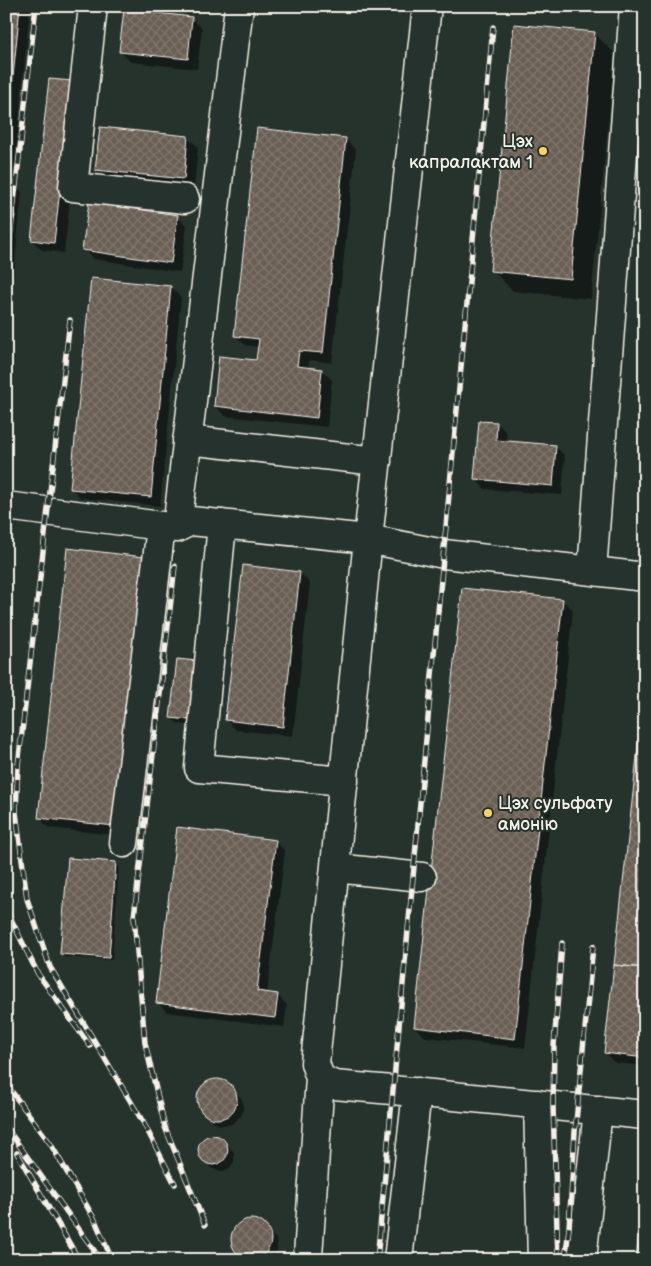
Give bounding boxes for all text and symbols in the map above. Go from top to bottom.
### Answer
place label: Цэх капралактам 1 [409,131,533,173]
marker: Цэх капралактам 1 [537,145,549,157]
place label: Цэх сульфату амонію [498,793,613,835]
marker: Цэх сульфату амонію [482,807,494,819]

